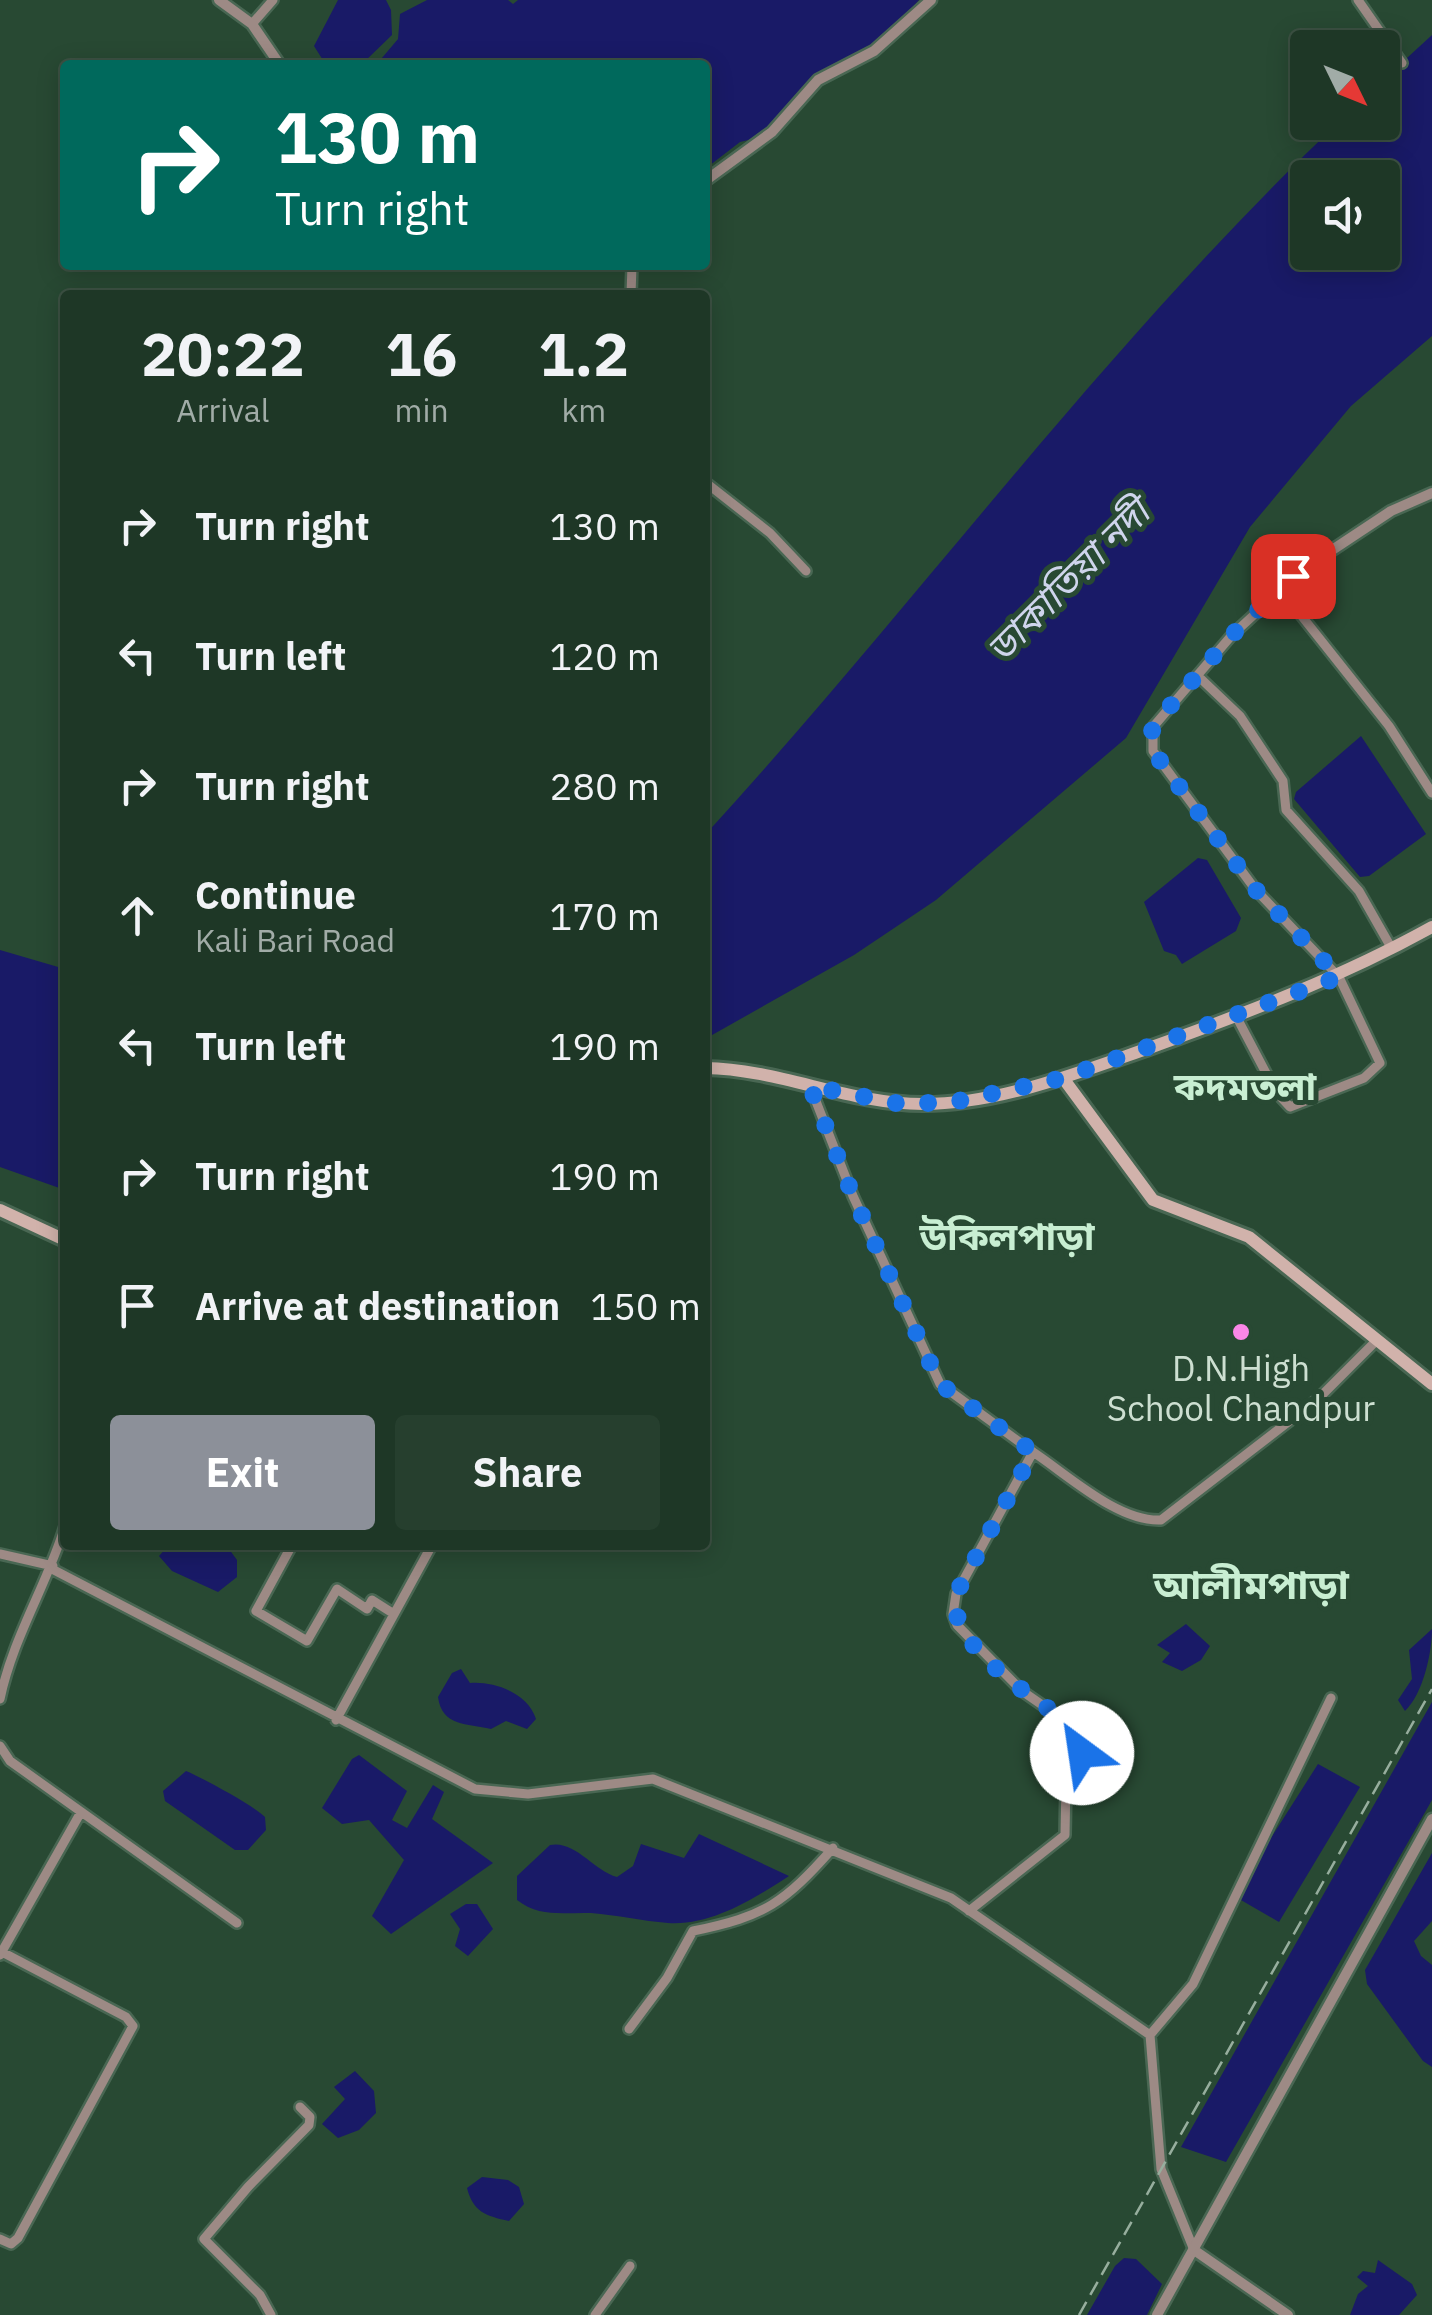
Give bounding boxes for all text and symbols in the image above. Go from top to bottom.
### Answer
north arrow [1290,30,1400,140]
map controls [1290,30,1400,270]
text: 130 m [275,91,480,182]
icon: right [110,100,240,230]
button: sound [1290,160,1400,270]
text: Turn right [275,179,470,237]
text: 20:22 [141,314,305,393]
text: 16 [386,314,458,393]
text: 1.2 [538,314,629,393]
text: Arrival [176,389,269,431]
text: min [395,389,449,431]
text: km [561,389,606,431]
water label: ডাকাতিয়া নদী [975,483,1164,672]
icon: right [110,498,165,553]
text: Turn right [195,501,370,550]
text: 130 m [549,501,660,550]
pin [1251,534,1336,619]
icon: arrive [1266,549,1321,604]
icon: left [110,628,165,683]
text: Turn left [195,631,346,680]
text: 120 m [549,631,660,680]
icon: right [110,758,165,813]
text: Turn right [195,761,370,810]
text: 280 m [549,761,660,810]
text: Continue [195,870,356,919]
icon: ahead [110,888,165,943]
text: 170 m [549,891,660,940]
text: Kali Bari Road [195,919,395,961]
icon: left [110,1018,165,1073]
text: Turn left [195,1021,346,1070]
text: 190 m [549,1021,660,1070]
district label: কদমতলা [1173,1061,1317,1110]
icon: right [110,1148,165,1203]
text: Turn right [195,1151,370,1200]
text: 190 m [549,1151,660,1200]
district label: উকিলপাড়া [919,1211,1096,1260]
icon: arrive [110,1278,165,1333]
text: Arrive at destination [195,1281,560,1330]
text: 150 m [590,1281,701,1330]
marker: D.N.High School Chandpur [1230,1321,1252,1343]
place label: D.N.High School Chandpur [1107,1345,1375,1431]
button: Exit [110,1415,375,1530]
button: Share [395,1415,660,1530]
district label: আলীমপাড়া [1152,1558,1350,1610]
position arrow [1030,1701,1134,1805]

